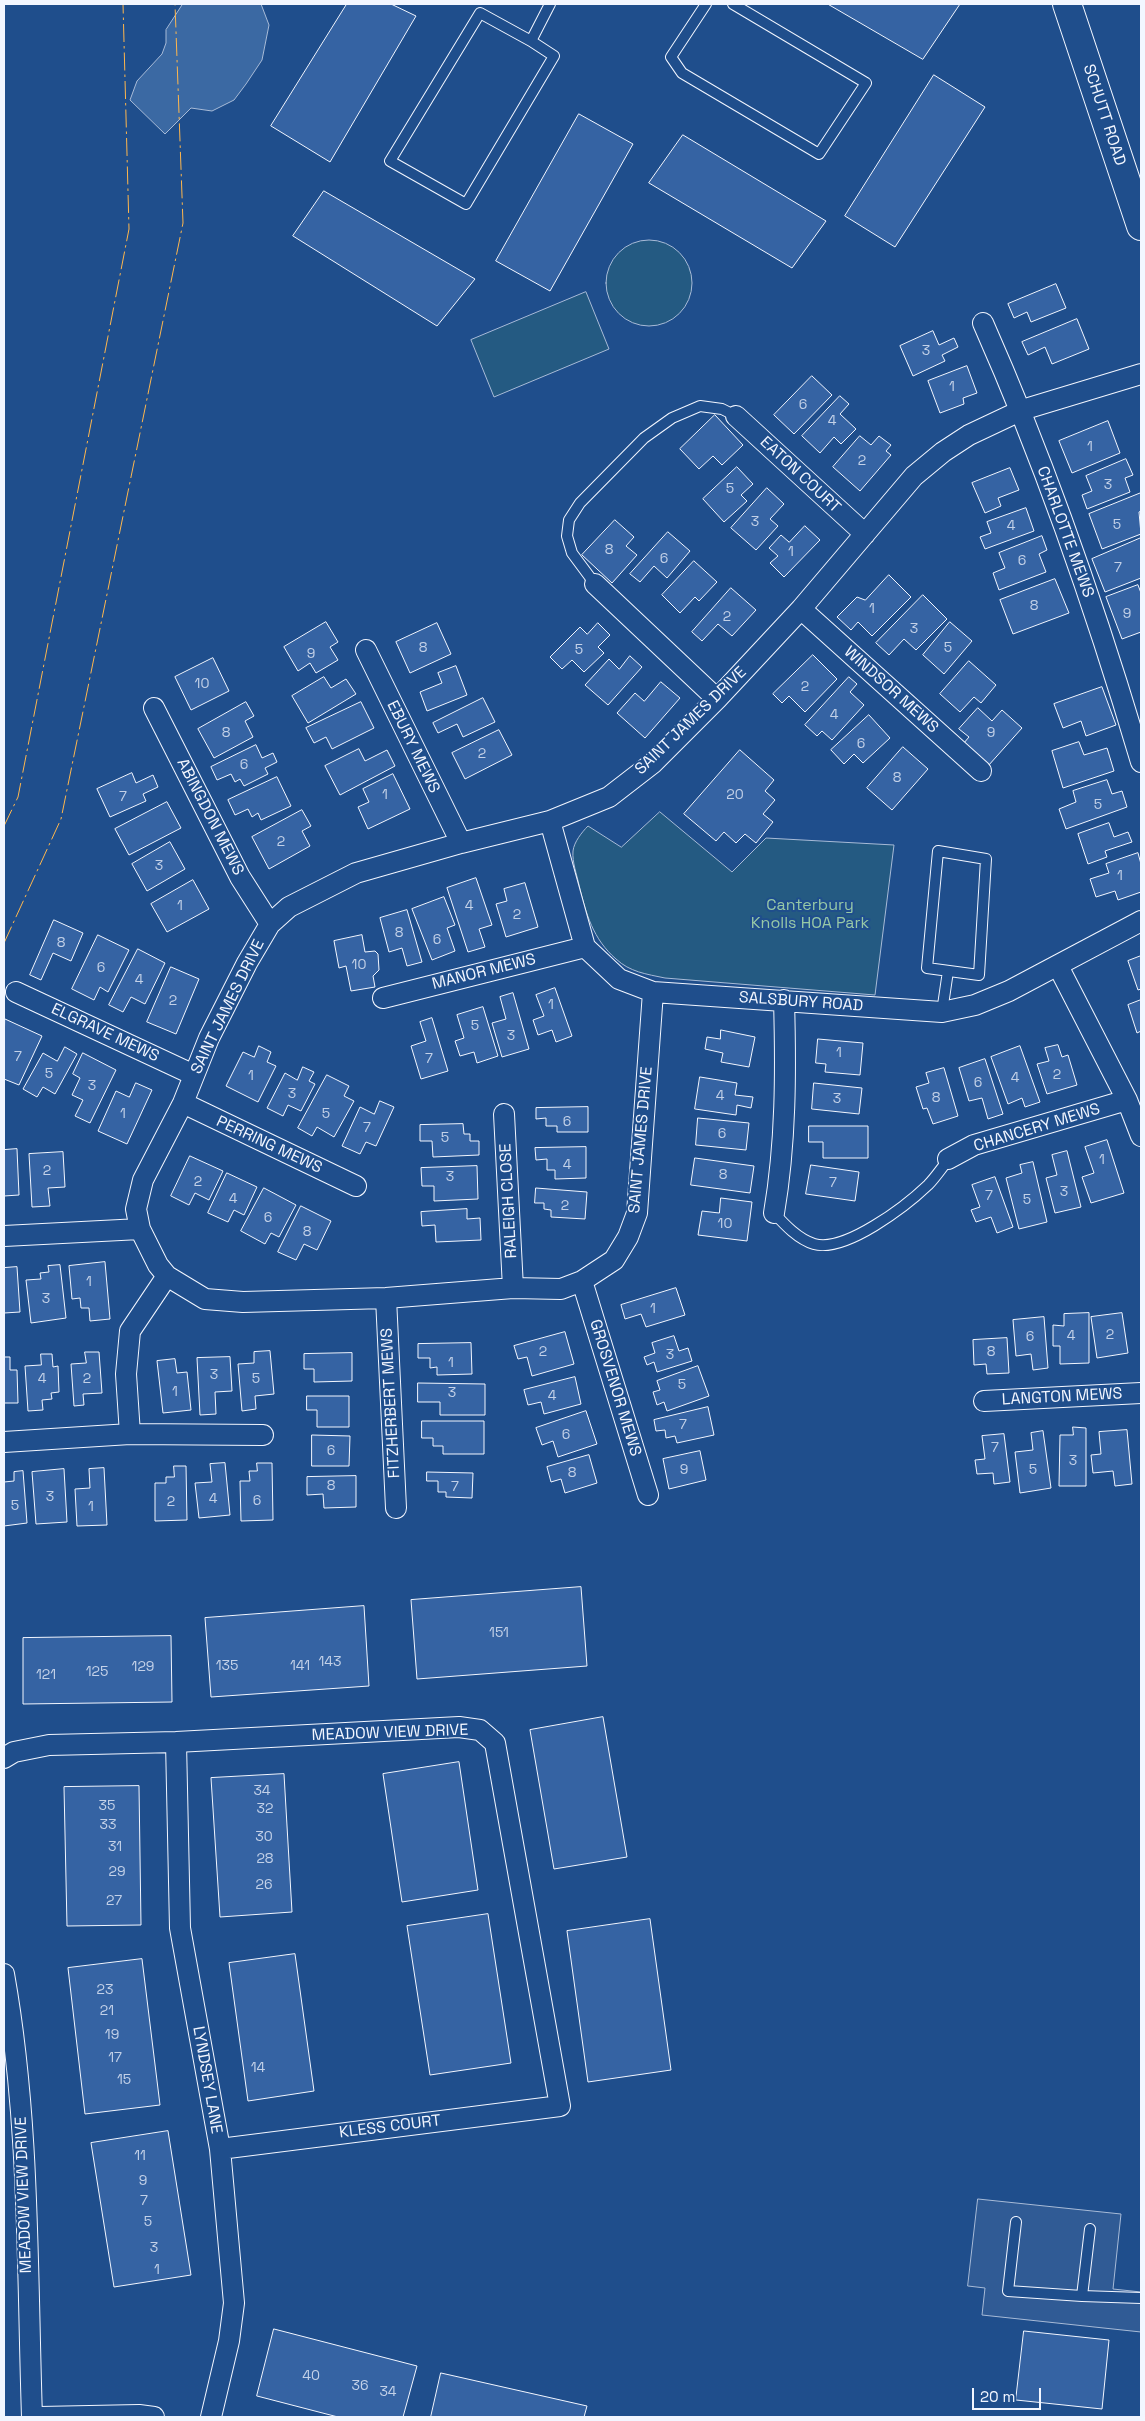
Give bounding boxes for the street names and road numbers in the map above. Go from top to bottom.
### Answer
street label: SCHUTT ROAD [1079,62,1129,168]
street label: EATON COURT [756,433,844,517]
street label: CHARLOTTE MEWS [1032,464,1098,600]
street label: WINDSOR MEWS [840,643,942,737]
street label: SAINT JAMES DRIVE [631,663,751,779]
street label: EBURY MEWS [382,698,444,796]
street label: ABINGDON MEWS [172,755,248,879]
street label: SAINT JAMES DRIVE [187,937,269,1077]
street label: MANOR MEWS [430,950,538,994]
street label: SALSBURY ROAD [738,988,864,1016]
street label: ELGRAVE MEWS [48,1000,162,1066]
street label: SAINT JAMES DRIVE [625,1066,657,1214]
street label: CHANCERY MEWS [971,1100,1103,1156]
street label: PERRING MEWS [213,1112,325,1178]
street label: RALEIGH CLOSE [496,1143,522,1259]
street label: GROSVENOR MEWS [585,1317,645,1459]
street label: FITZHERBERT MEWS [377,1327,405,1479]
street label: LANGTON MEWS [1001,1384,1123,1410]
street label: MEADOW VIEW DRIVE [311,1721,469,1745]
street label: LYNDSEY LANE [188,2025,226,2135]
street label: KLESS COURT [338,2111,442,2143]
street label: MEADOW VIEW DRIVE [12,2116,36,2274]

